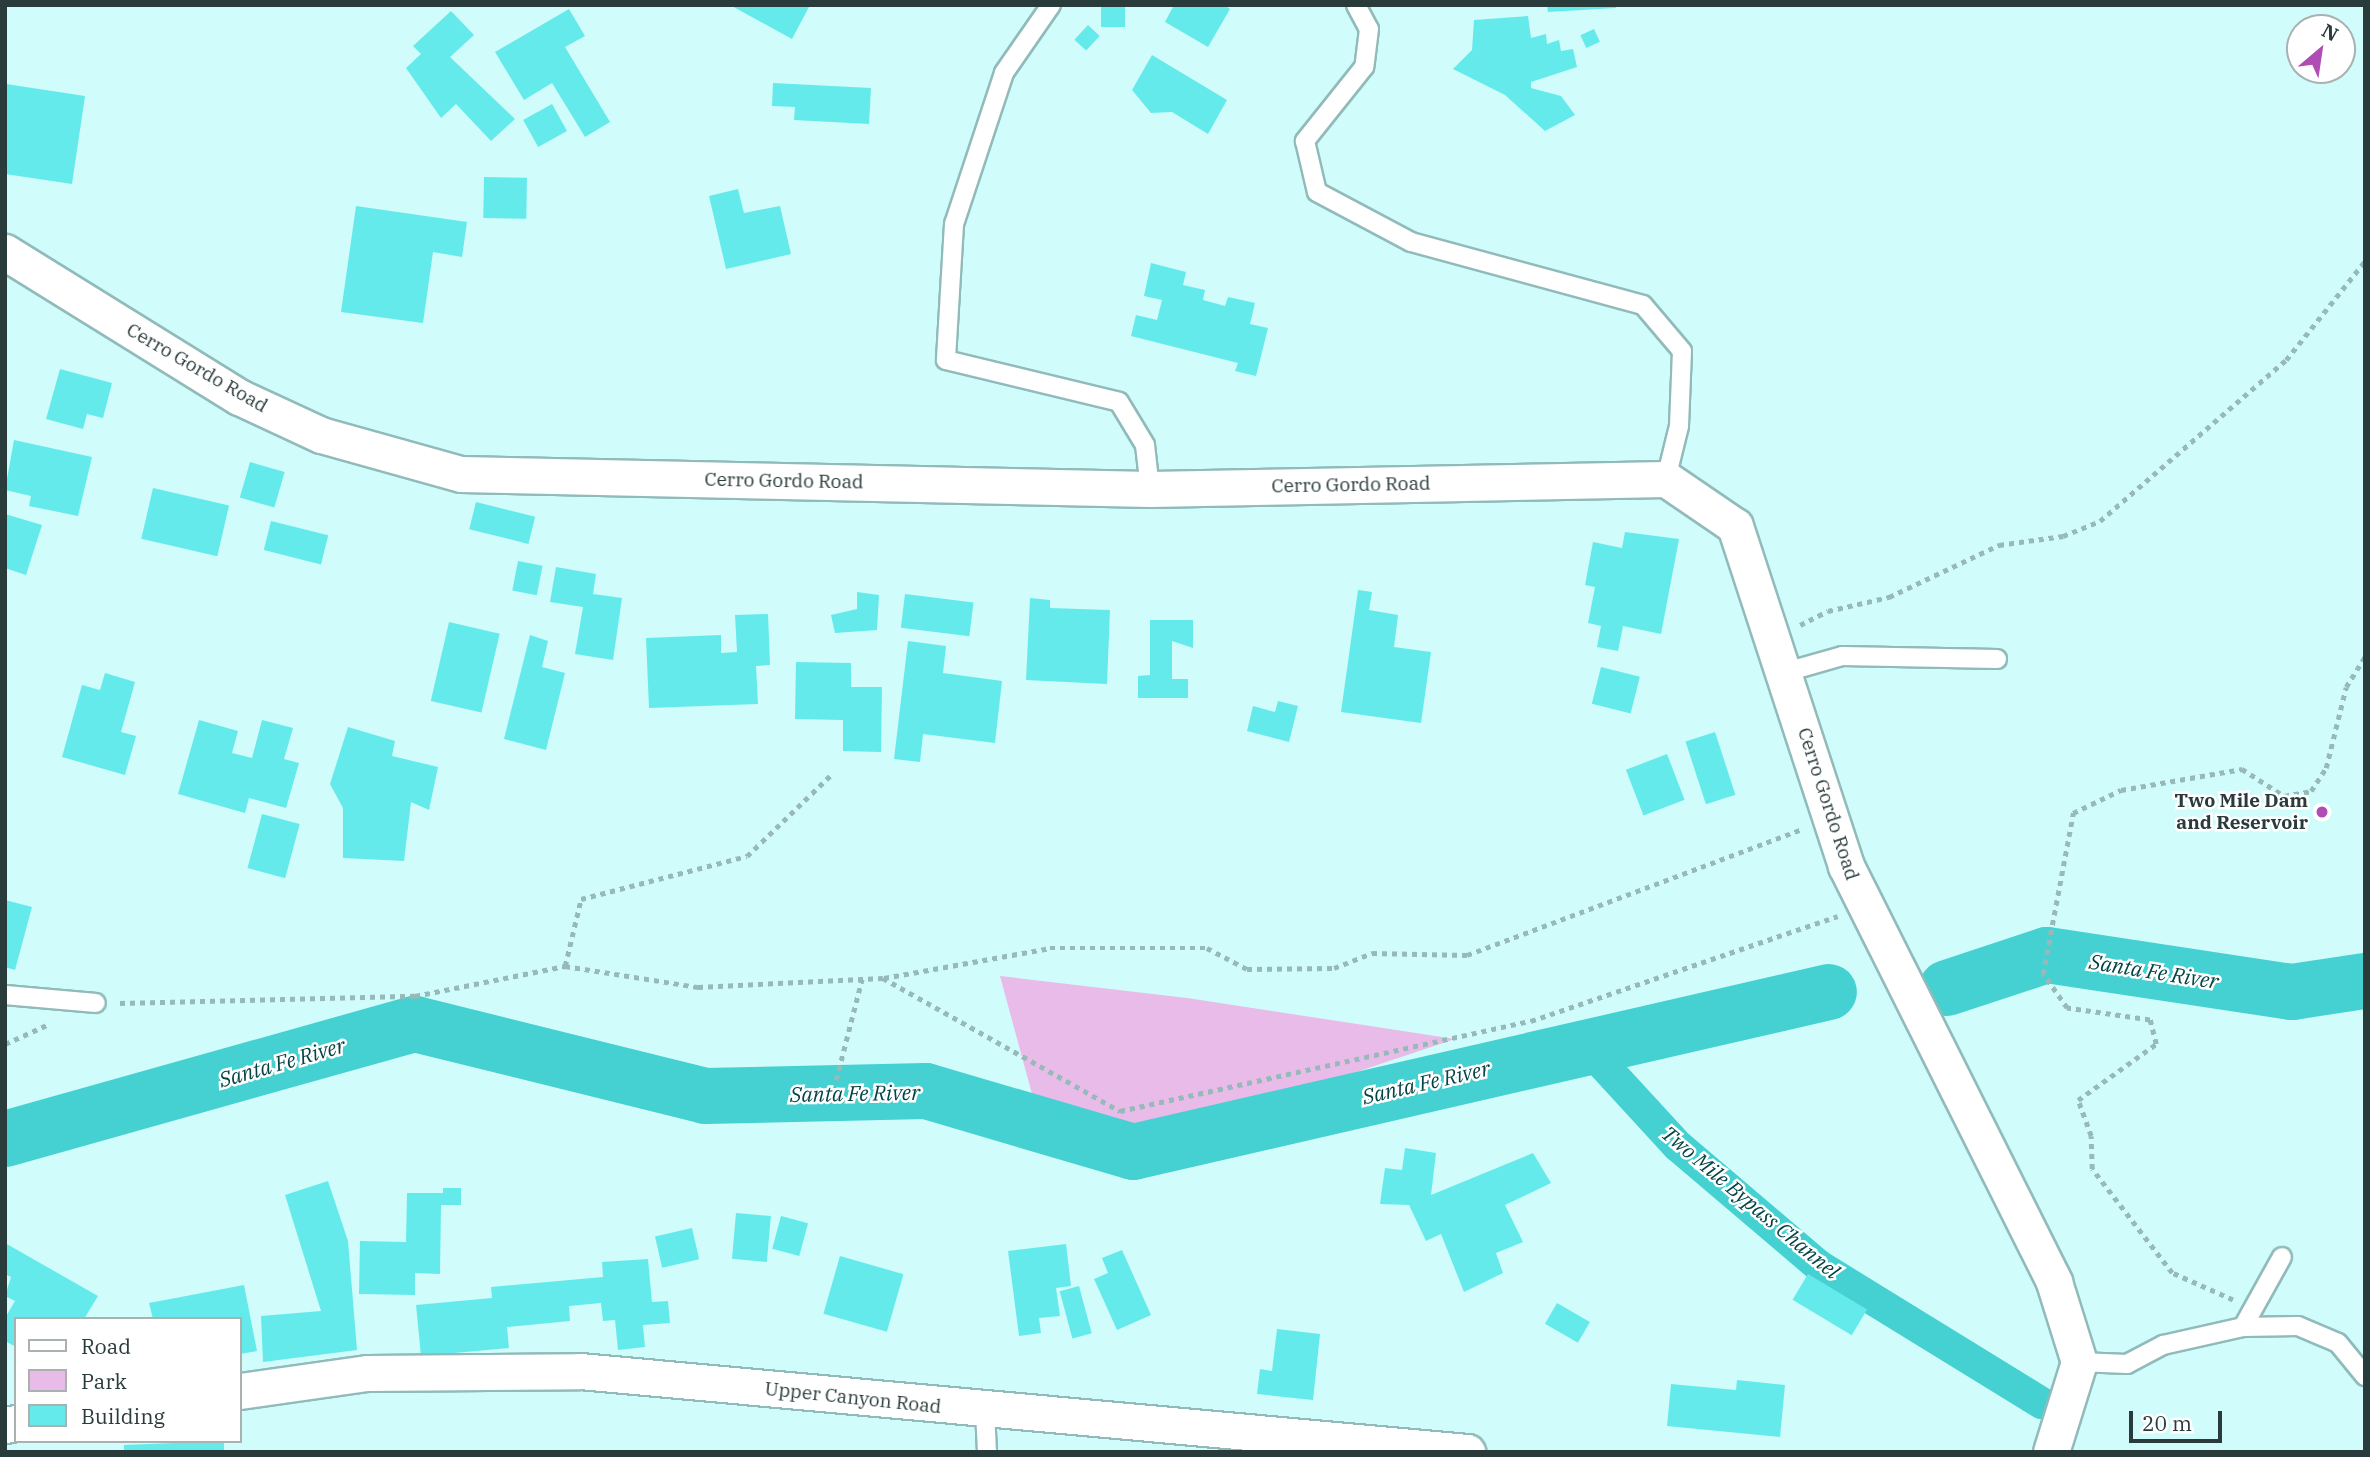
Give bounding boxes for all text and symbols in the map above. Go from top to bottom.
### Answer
north arrow [2286,14,2356,84]
text: N [2318,18,2343,47]
street label: Cerro Gordo Road [122,318,272,418]
street label: Cerro Gordo Road [704,468,864,494]
street label: Cerro Gordo Road [1271,472,1431,498]
street label: Cerro Gordo Road [1793,725,1863,883]
place label: Two Mile Dam and Reservoir [2175,790,2308,834]
marker: Two Mile Dam and Reservoir [2314,804,2330,820]
water label: Santa Fe River [2088,948,2220,994]
water label: Santa Fe River [216,1032,348,1092]
water label: Santa Fe River [1360,1055,1492,1109]
water label: Santa Fe River [790,1079,920,1107]
water label: Two Mile Bypass Channel [1657,1120,1845,1284]
legend [14,1317,242,1443]
text: Road [81,1332,131,1360]
text: Park [81,1367,127,1395]
street label: Upper Canyon Road [764,1377,942,1419]
scale bar [2132,1398,2225,1442]
text: Building [81,1402,165,1430]
text: 20 m [2142,1409,2192,1437]

